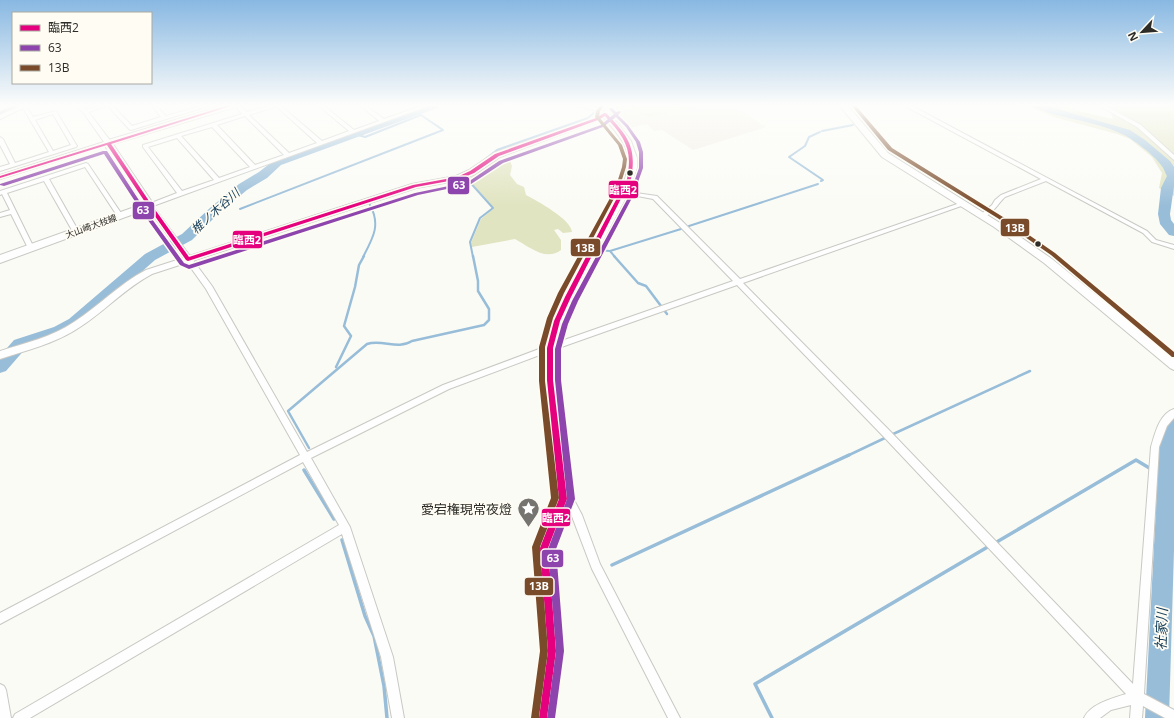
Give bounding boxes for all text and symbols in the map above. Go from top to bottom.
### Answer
legend [12,12,152,84]
north arrow [1122,12,1162,52]
text: 臨西2 [48,19,79,36]
text: N [1124,29,1141,44]
text: 63 [48,39,62,56]
text: 13B [48,59,70,76]
unlabelled marker [625,168,635,178]
line badge: 63 [447,176,470,195]
text: 63 [453,177,465,192]
line badge: 臨西2 [608,180,639,199]
text: 臨西2 [609,182,637,197]
water label: 椎ノ木谷川 [187,183,244,237]
line badge: 63 [132,201,155,220]
text: 63 [137,202,149,217]
street label: 大山崎大枝線 [63,210,120,241]
line badge: 13B [1000,218,1030,237]
text: 13B [1005,220,1025,235]
line badge: 臨西2 [232,230,263,249]
text: 臨西2 [233,232,261,247]
line badge: 13B [570,238,601,257]
unlabelled marker [1033,239,1043,249]
text: 13B [575,240,595,255]
place icon: 愛宕権現常夜燈 [515,496,541,529]
place label: 愛宕権現常夜燈 [421,500,512,518]
line badge: 臨西2 [541,508,571,527]
text: 臨西2 [542,510,570,525]
line badge: 63 [541,549,564,568]
text: 63 [547,550,559,565]
line badge: 13B [524,577,554,596]
text: 13B [529,578,549,593]
water label: 社家川 [1151,606,1171,650]

